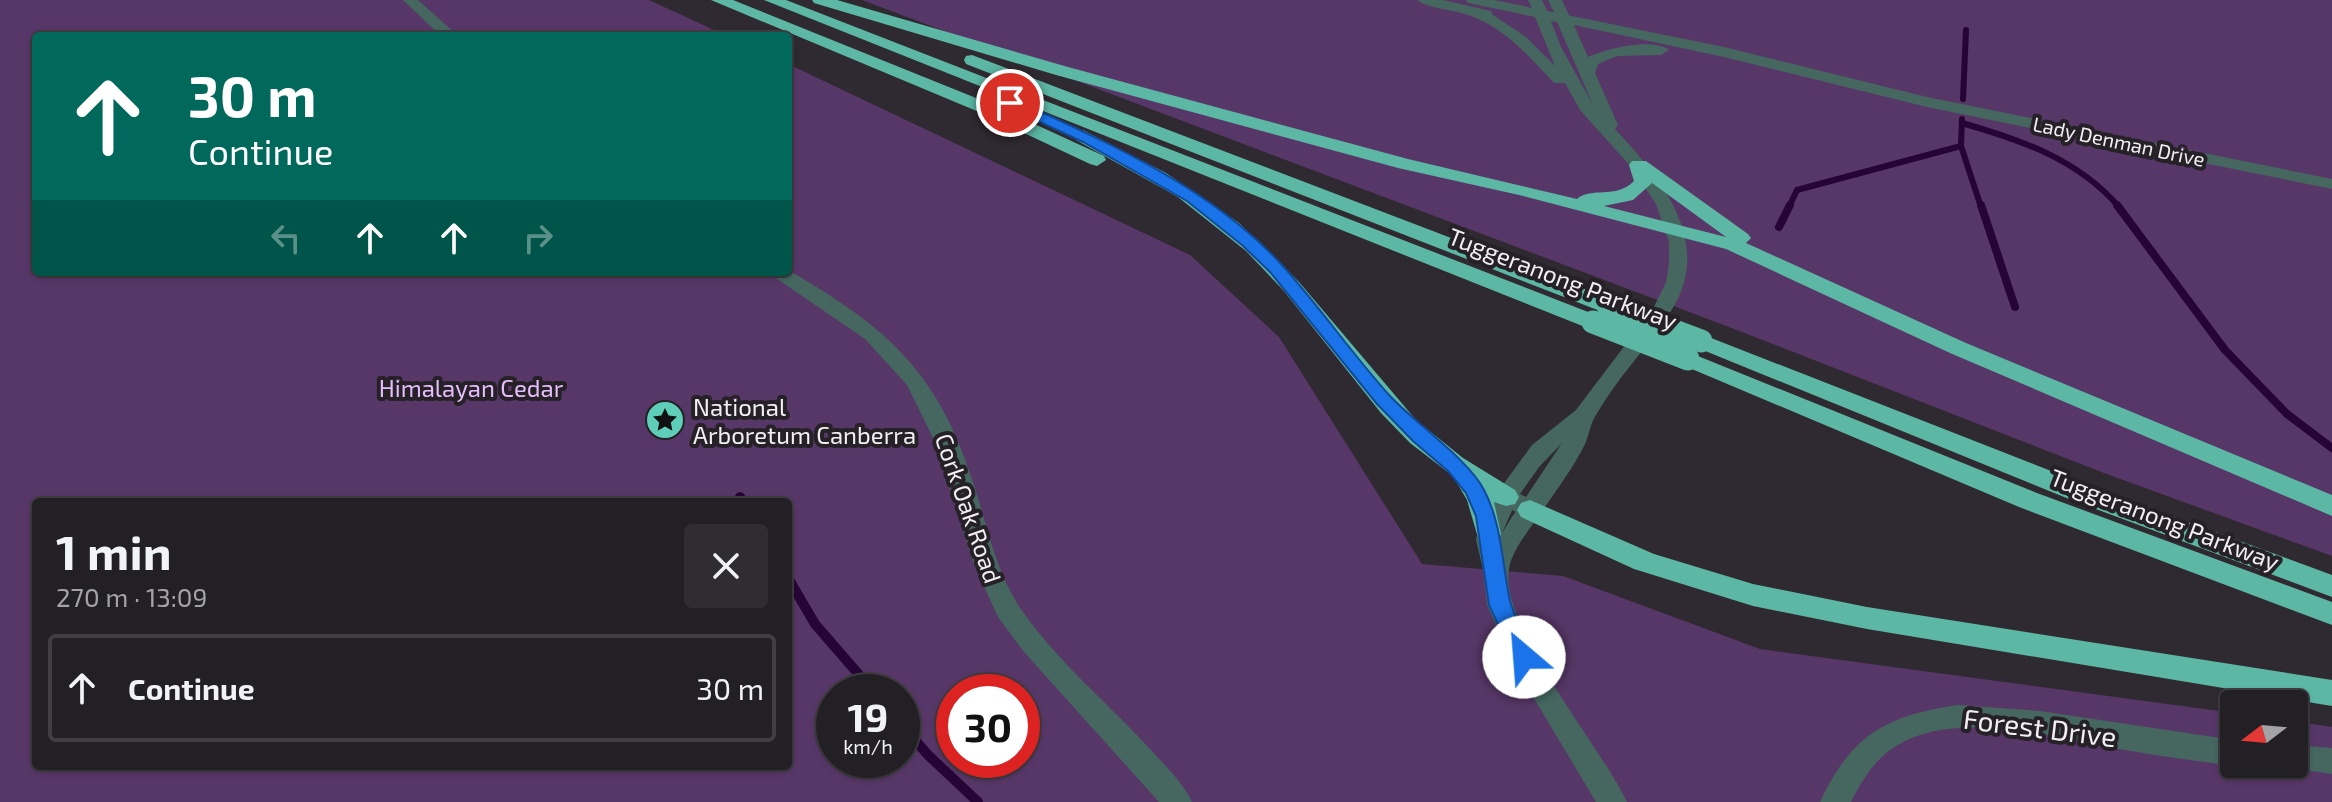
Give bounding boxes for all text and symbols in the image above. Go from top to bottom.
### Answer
text: 30 m [188,61,317,128]
icon: ahead [56,64,160,168]
pin [976,69,1044,137]
icon: arrive [988,81,1032,125]
street label: Lady Denman Drive [2031,111,2207,171]
text: Continue [188,129,333,172]
icon: left [264,216,308,260]
icon: ahead [348,216,392,260]
icon: ahead [432,216,476,260]
icon: right [516,216,560,260]
street label: Tuggeranong Parkway [1444,221,1682,335]
park label: Himalayan Cedar [379,373,564,402]
place label: National Arboretum Canberra [693,392,916,449]
place icon: National Arboretum Canberra [644,399,686,441]
street label: Cork Oak Road [930,429,1008,587]
street label: Tuggeranong Parkway [2046,462,2284,576]
text: 1 min [56,522,172,580]
button: close [684,524,768,608]
text: 270 m · 13:09 [56,581,207,612]
position arrow [1482,615,1566,699]
icon: ahead [60,666,104,710]
text: Continue [128,670,255,706]
text: 30 m [696,670,764,706]
speed limit sign: 30 [936,674,1040,778]
north arrow [2220,690,2308,778]
map controls [2220,690,2308,778]
text: 19 [848,692,888,740]
street label: Forest Drive [1961,701,2119,753]
text: km/h [843,734,893,758]

